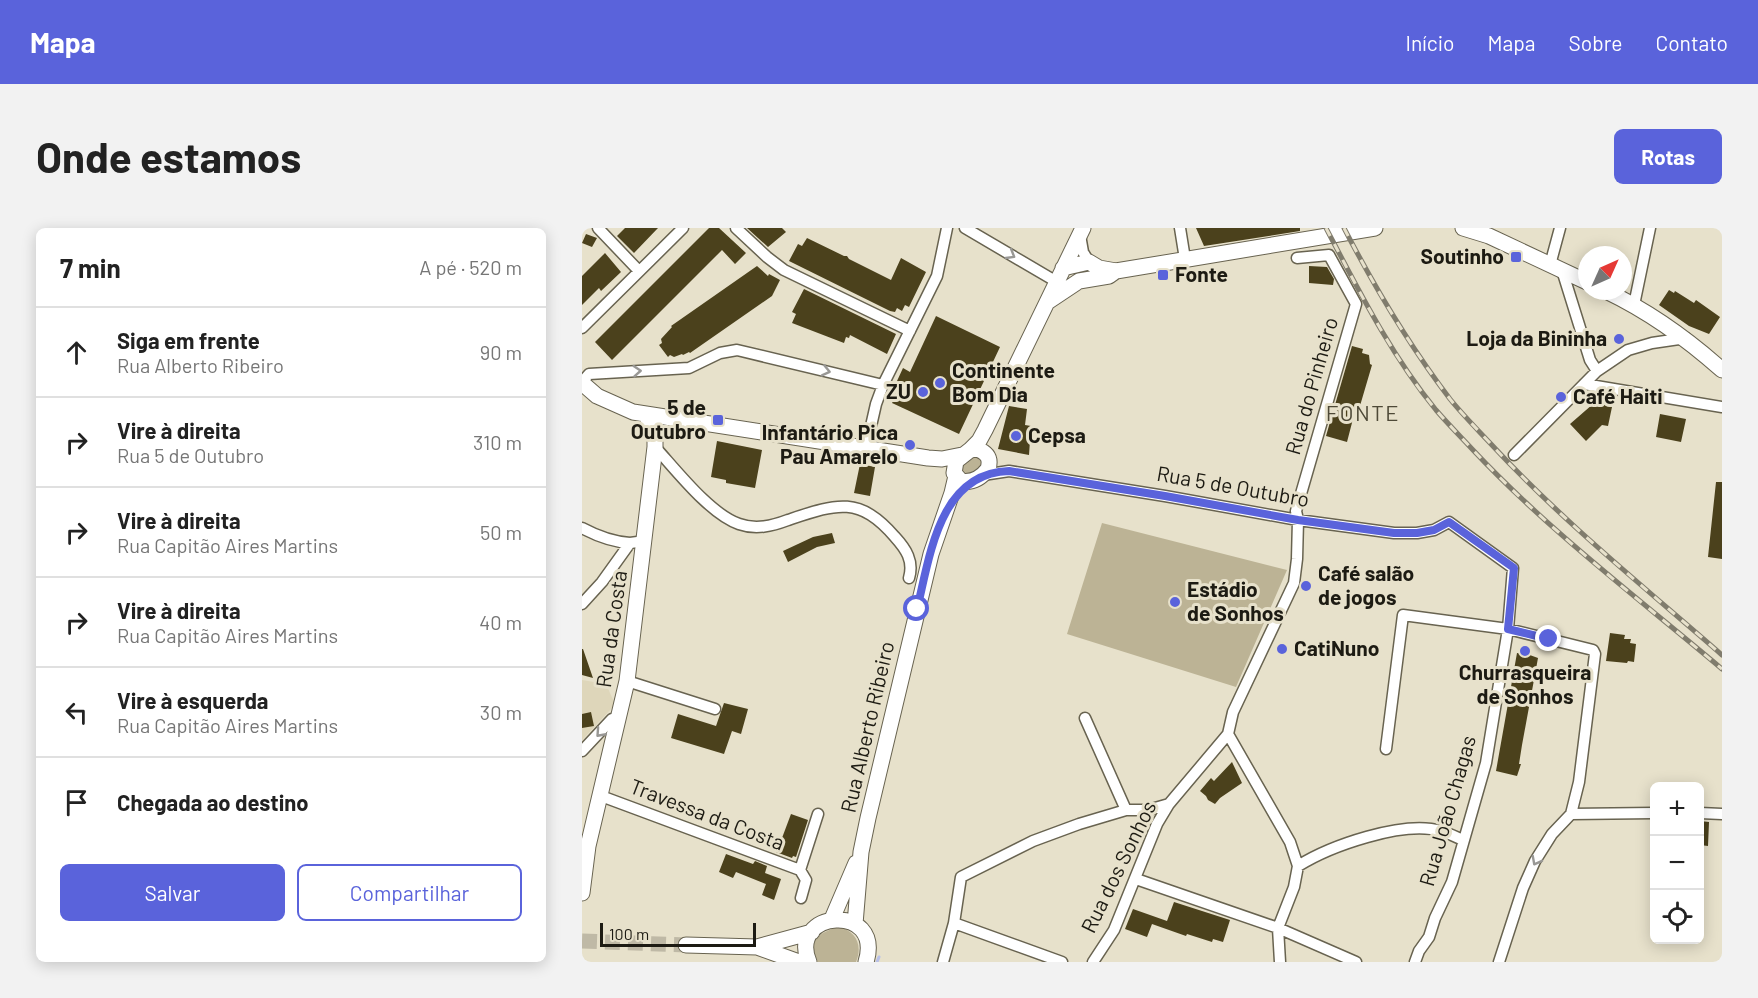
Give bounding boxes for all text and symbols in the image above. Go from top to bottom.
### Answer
text: Mapa [30,25,96,59]
text: Início [1406,30,1454,55]
text: Mapa [1487,30,1536,55]
text: Sobre [1569,30,1622,55]
text: Contato [1655,30,1728,55]
button: Rotas [1614,129,1722,184]
text: Onde estamos [36,131,301,181]
place label: Soutinho [1420,243,1504,268]
north arrow [1578,246,1632,300]
one-way arrow [1005,248,1015,260]
marker: Soutinho [1509,250,1523,264]
text: 7 min [60,252,121,283]
text: A pé · 520 m [419,255,522,279]
place label: Fonte [1175,261,1228,286]
marker: Fonte [1156,268,1170,282]
street label: Rua do Pinheiro [1279,314,1342,457]
place label: Loja da Bininha [1466,325,1607,350]
text: Siga em frente [117,327,260,353]
marker: Loja da Bininha [1612,332,1626,346]
icon: ahead [60,336,93,369]
text: 90 m [480,340,522,364]
text: Rua Alberto Ribeiro [117,353,284,377]
place label: Continente Bom Dia [952,357,1055,406]
one-way arrow [820,364,830,377]
one-way arrow [632,365,642,378]
marker: Continente Bom Dia [933,376,947,390]
place label: ZU [886,378,911,403]
place label: Café Haiti [1573,383,1663,408]
marker: ZU [916,385,930,399]
marker: Café Haiti [1554,390,1568,404]
place label: 5 de Outubro [631,394,706,443]
district label: FONTE [1326,399,1400,425]
marker: 5 de Outubro [711,413,725,427]
text: Vire à direita [117,417,241,443]
place label: Infantário Pica Pau Amarelo [762,419,898,468]
place label: Cepsa [1028,422,1086,447]
icon: right [60,426,93,459]
marker: Cepsa [1009,429,1023,443]
text: 310 m [473,430,522,454]
marker: Infantário Pica Pau Amarelo [903,438,917,452]
text: Rua 5 de Outubro [117,443,264,467]
street label: Rua 5 de Outubro [1155,460,1312,511]
text: Vire à direita [117,507,241,533]
icon: right [60,516,93,549]
text: 50 m [480,520,522,544]
text: Rua Capitão Aires Martins [117,533,338,557]
place label: Café salão de jogos [1318,560,1414,609]
street label: Rua da Costa [590,569,631,689]
place label: Estádio de Sonhos [1187,576,1284,625]
marker: Café salão de jogos [1299,579,1313,593]
route start [903,595,929,621]
marker: Estádio de Sonhos [1168,595,1182,609]
text: Vire à direita [117,597,241,623]
icon: right [60,606,93,639]
text: 40 m [479,610,522,634]
text: Rua Capitão Aires Martins [117,623,338,647]
route end [1535,625,1561,651]
place label: CatiNuno [1294,635,1379,660]
street label: Rua Alberto Ribeiro [835,639,898,815]
marker: CatiNuno [1275,642,1289,656]
marker: Churrasqueira de Sonhos [1518,644,1532,658]
place label: Churrasqueira de Sonhos [1459,659,1591,708]
text: Vire à esquerda [117,687,268,713]
icon: left [60,696,93,729]
text: 30 m [480,700,522,724]
text: Rua Capitão Aires Martins [117,713,338,737]
one-way arrow [596,726,607,737]
street label: Rua João Chagas [1413,732,1480,889]
street label: Travessa da Costa [627,773,788,855]
map controls [1650,782,1704,944]
button: + [1650,782,1704,836]
icon: arrive [60,786,93,819]
text: Chegada ao destino [117,789,308,815]
street label: Rua dos Sonhos [1075,796,1160,937]
button: − [1650,836,1704,890]
one-way arrow [1532,855,1543,865]
button: Salvar [60,864,285,921]
button: Compartilhar [297,864,522,921]
button: locate [1650,890,1704,944]
scale bar [600,920,756,948]
text: 100 m [609,924,649,943]

